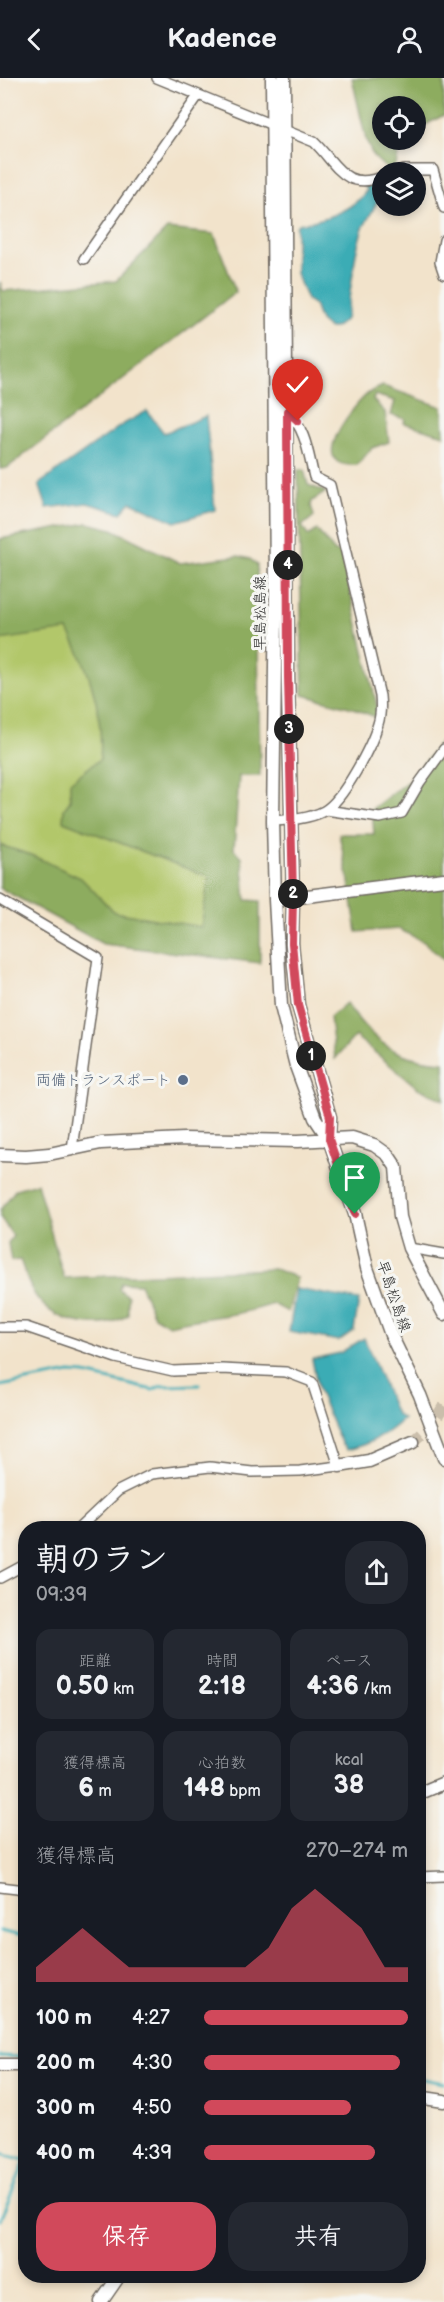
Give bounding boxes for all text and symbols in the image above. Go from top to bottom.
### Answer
icon: back [18,23,51,56]
text: Kadence [167,23,277,55]
icon: person [393,23,426,56]
map controls [372,96,426,216]
button: locate [372,96,426,150]
button: layers [372,162,426,216]
pin [272,359,323,421]
icon: check [281,368,314,401]
pin: 4 [273,550,303,580]
text: 4 [283,555,293,574]
street label: 早島松島線 [251,575,270,651]
pin: 3 [274,714,304,744]
text: 3 [284,719,294,738]
pin: 2 [278,879,308,909]
text: 2 [288,884,298,903]
pin: 1 [296,1041,326,1071]
text: 1 [308,1046,314,1065]
place label: 両備トランスポート [36,1071,171,1090]
marker: 両備トランスポート [176,1073,190,1087]
pin [329,1152,380,1214]
icon: arrive [338,1161,371,1194]
street label: 早島松島線 [372,1258,415,1335]
text: 朝のラン [36,1540,168,1580]
button: share [345,1541,408,1604]
text: 09:39 [36,1583,87,1607]
text: 距離 [79,1652,111,1671]
text: 時間 [206,1652,238,1671]
text: ペース [325,1652,373,1671]
text: 0.50 [56,1671,109,1702]
text: 2:18 [198,1671,246,1702]
text: 4:36 [306,1671,359,1702]
text: km [109,1680,134,1699]
text: /km [359,1680,392,1699]
text: kcal [335,1751,363,1770]
text: 獲得標高 [63,1754,127,1773]
text: 心拍数 [198,1754,246,1773]
text: 38 [334,1770,364,1801]
text: 6 [78,1773,94,1804]
text: 148 [183,1773,225,1804]
text: m [94,1782,112,1801]
text: bpm [225,1782,261,1801]
text: 270–274 m [306,1839,408,1863]
text: 獲得標高 [36,1844,116,1868]
text: 100 m [36,2006,92,2030]
text: 4:27 [132,2006,170,2030]
text: 200 m [36,2051,95,2075]
text: 4:30 [132,2051,172,2075]
text: 300 m [36,2096,95,2120]
text: 4:50 [132,2096,171,2120]
text: 400 m [36,2141,95,2165]
text: 4:39 [132,2141,172,2165]
button: 保存 [36,2202,216,2271]
button: 共有 [228,2202,408,2271]

